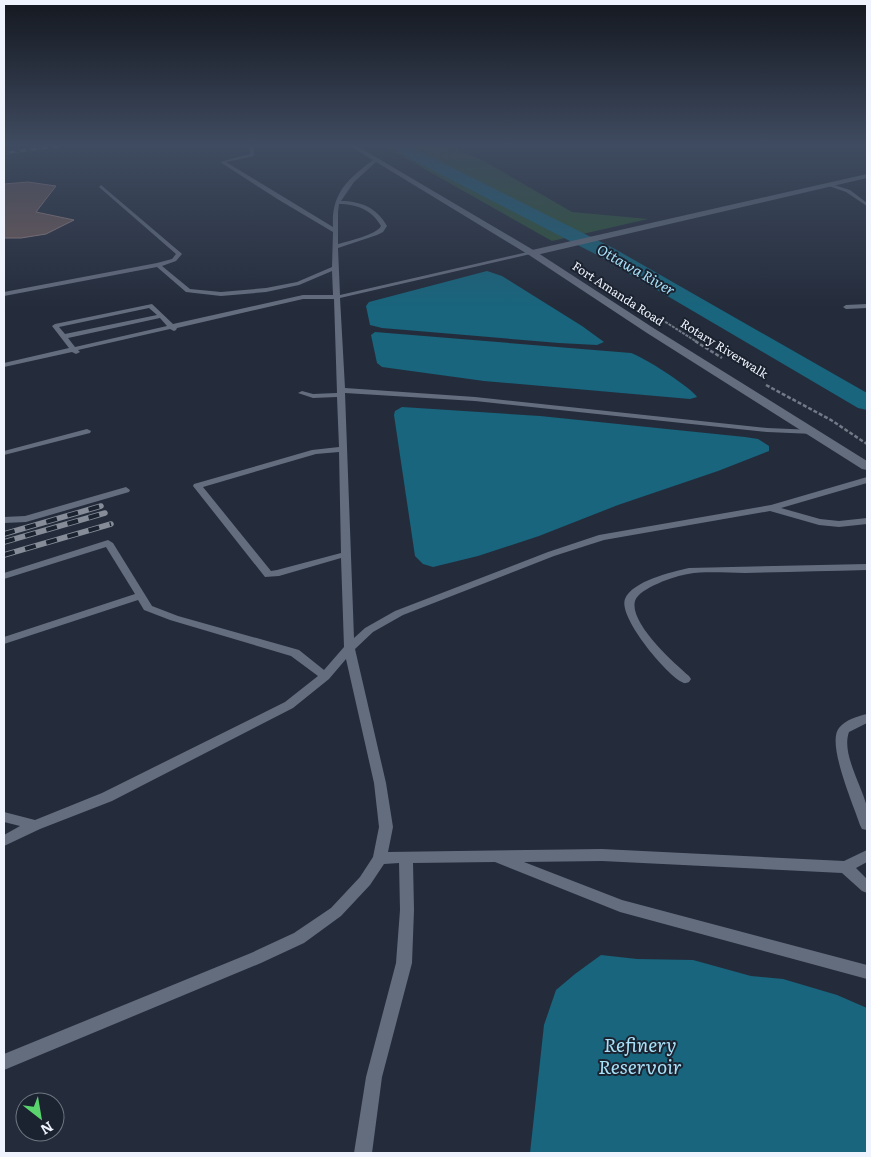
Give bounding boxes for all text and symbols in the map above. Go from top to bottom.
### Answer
water label: Ottawa River [594,239,680,300]
street label: Fort Amanda Road [569,257,669,330]
street label: Rotary Riverwalk [677,314,772,383]
water label: Refinery Reservoir [598,1030,682,1080]
north arrow [15,1092,65,1142]
text: N [37,1117,57,1141]

